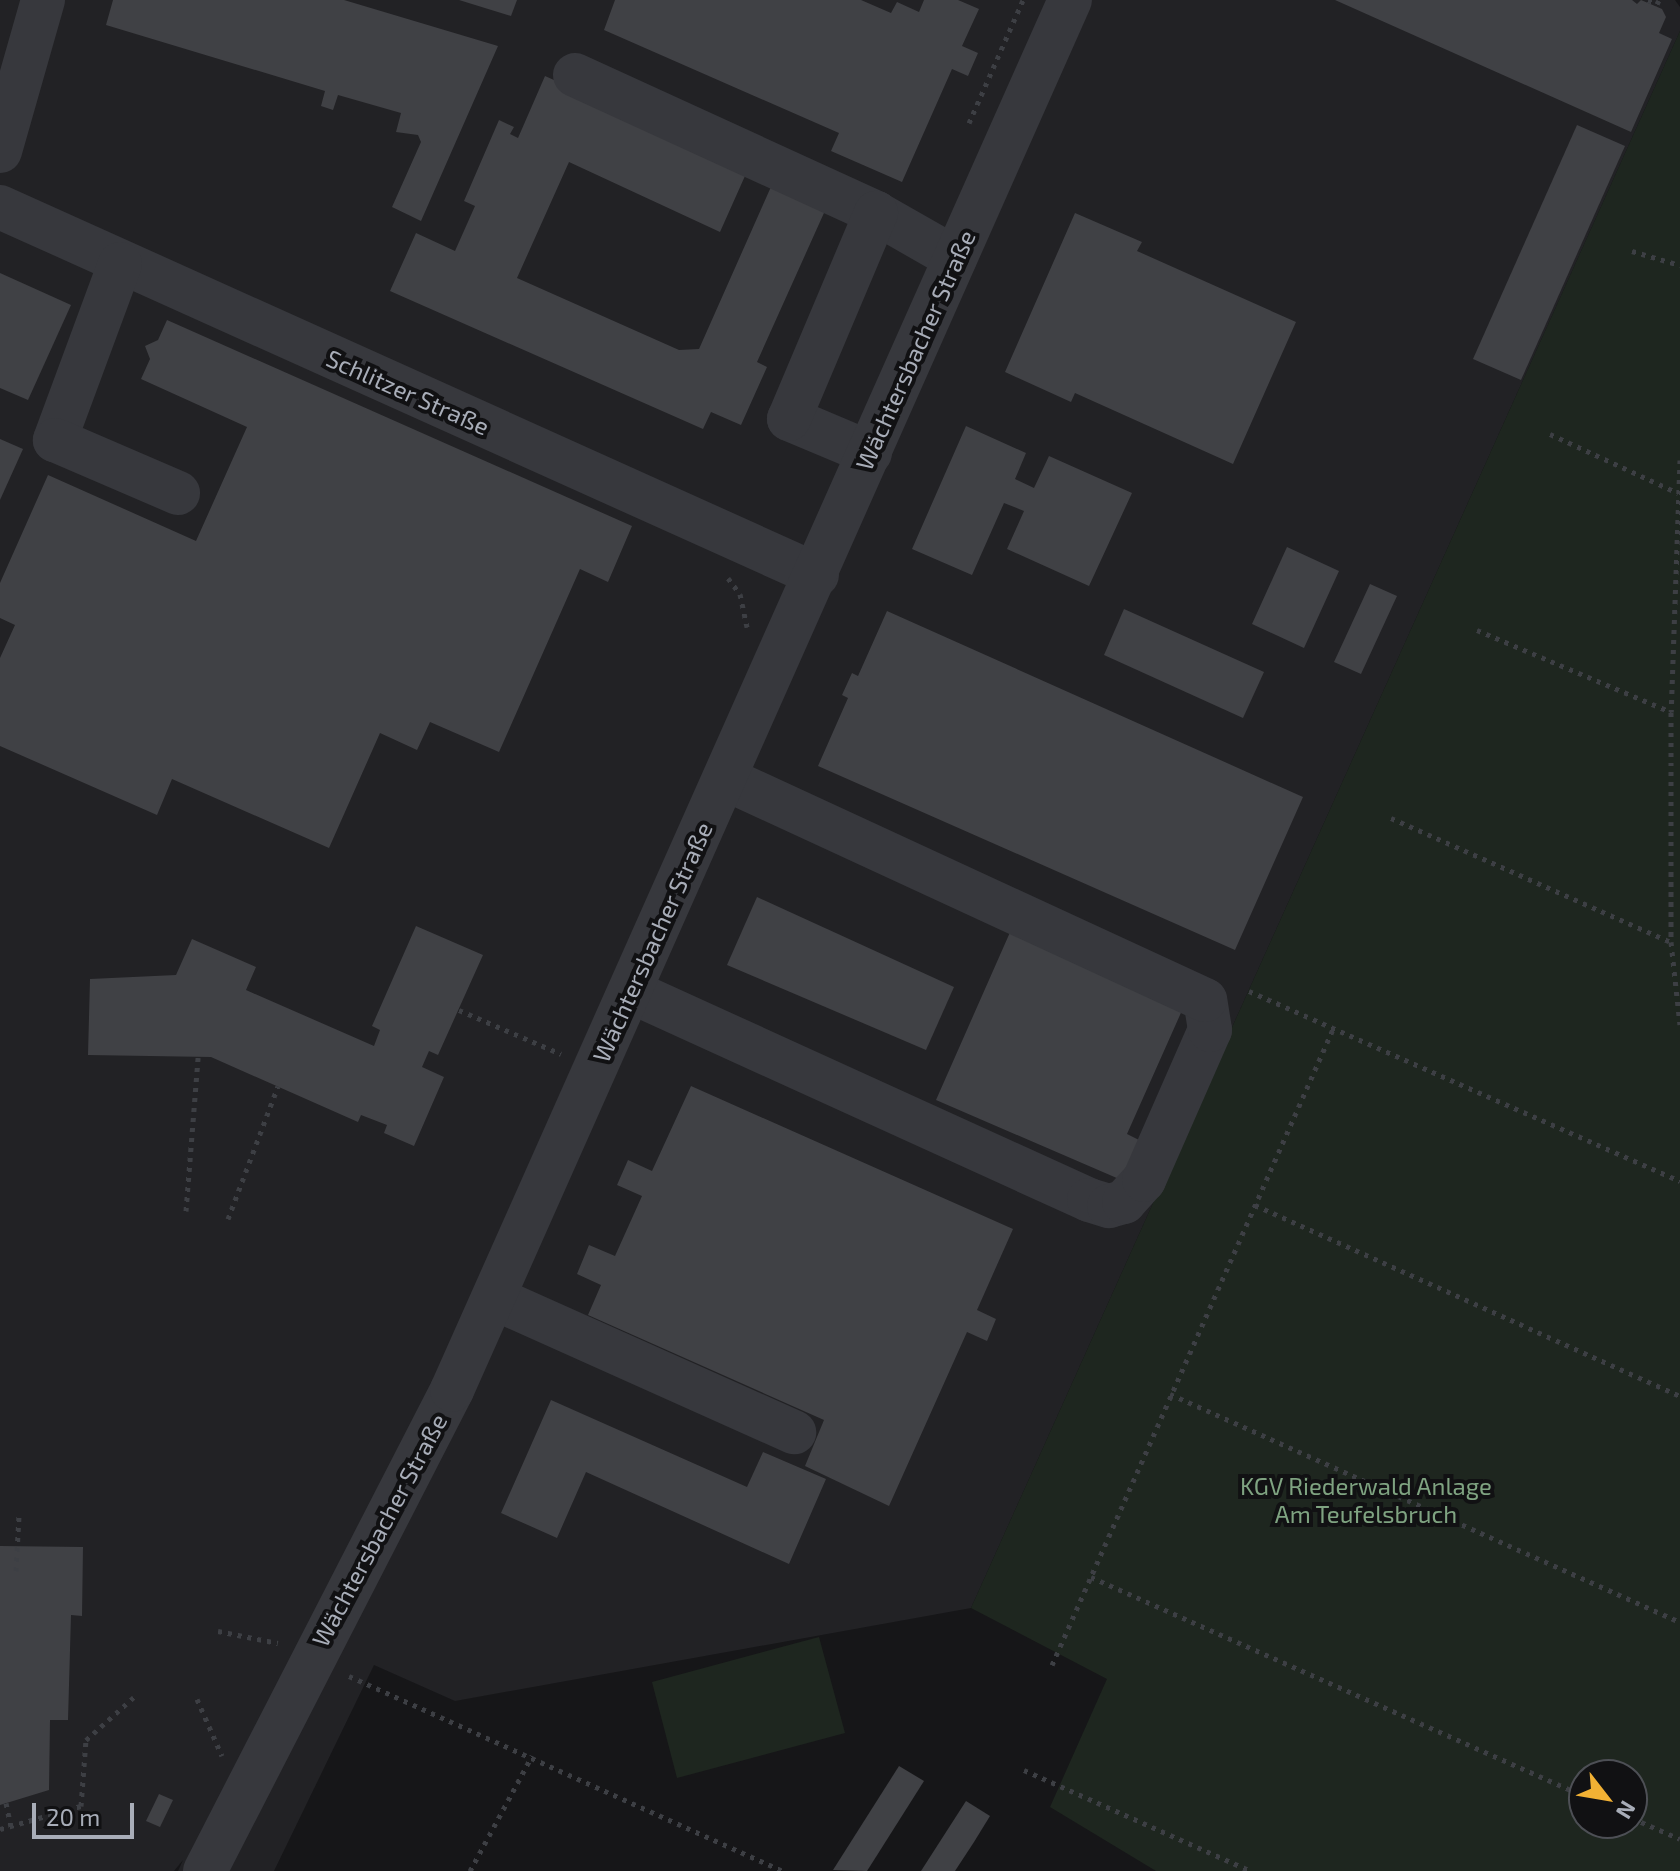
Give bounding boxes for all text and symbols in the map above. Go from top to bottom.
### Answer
street label: Wächtersbacher Straße [849,225,981,475]
street label: Schlitzer Straße [322,343,494,441]
street label: Wächtersbacher Straße [586,817,718,1067]
street label: Wächtersbacher Straße [305,1408,453,1652]
park label: KGV Riederwald Anlage Am Teufelsbruch [1239,1472,1493,1528]
north arrow [1568,1759,1648,1839]
scale bar [36,1787,138,1837]
text: N [1612,1797,1642,1824]
text: 20 m [46,1802,100,1831]

